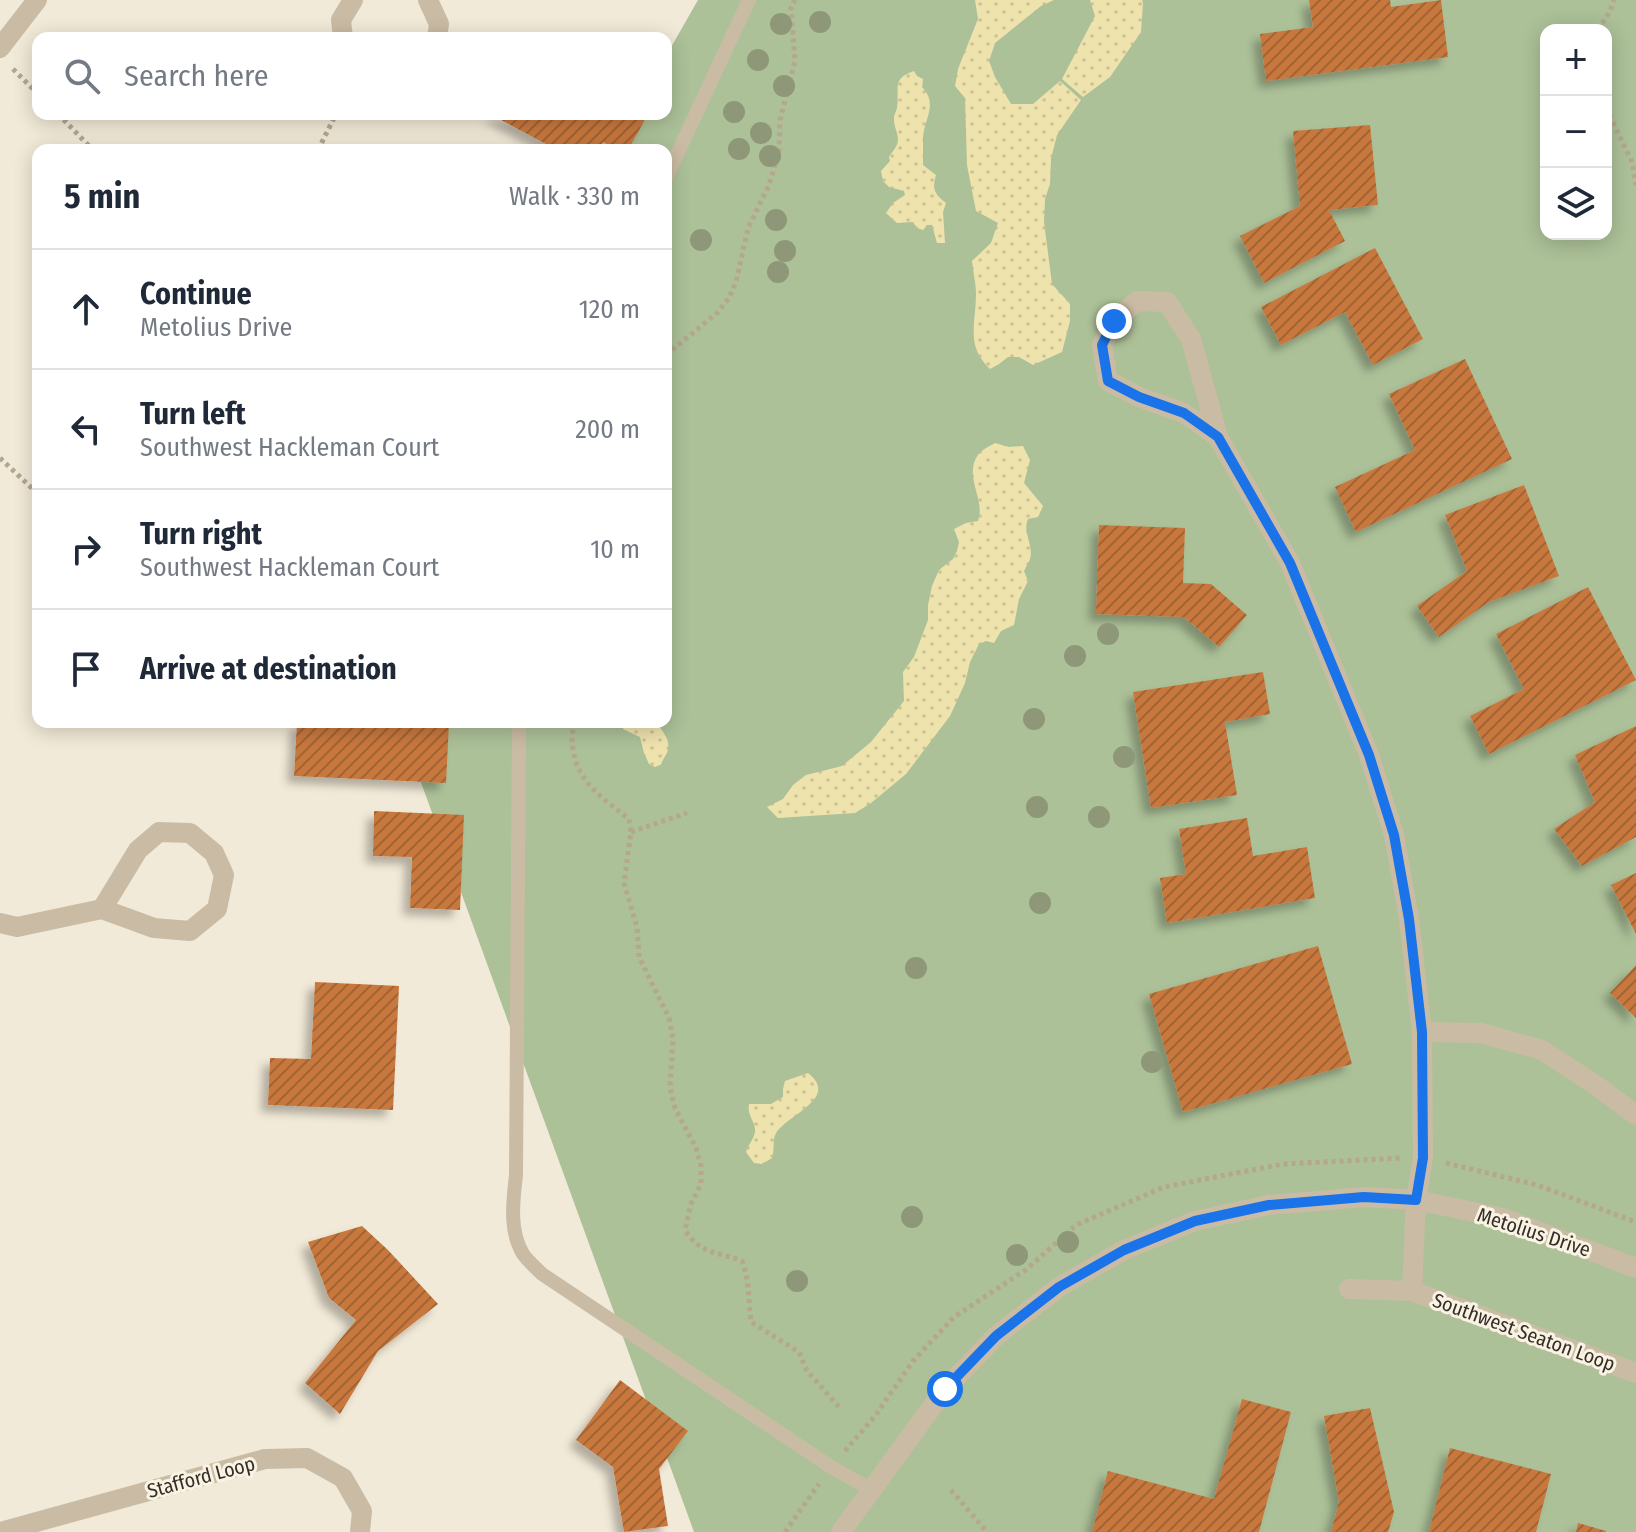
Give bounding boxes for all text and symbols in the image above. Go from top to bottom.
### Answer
map controls [1540,24,1612,240]
button: + [1540,24,1612,96]
search box [32,32,672,120]
icon: search [60,54,104,98]
text: Search here [124,58,269,94]
button: − [1540,96,1612,168]
button: layers [1540,168,1612,240]
text: 5 min [64,176,140,217]
text: Walk · 330 m [509,181,640,212]
text: Continue [140,276,252,312]
icon: ahead [64,287,108,331]
text: 120 m [579,294,640,325]
route end [1096,303,1132,339]
text: Metolius Drive [140,312,292,343]
text: Turn left [140,396,246,432]
icon: left [64,407,108,451]
text: 200 m [575,414,640,445]
text: Southwest Hackleman Court [140,432,439,463]
text: Turn right [140,516,262,552]
icon: right [64,527,108,571]
text: 10 m [590,534,640,565]
text: Southwest Hackleman Court [140,552,439,583]
icon: arrive [64,647,108,691]
text: Arrive at destination [140,651,397,687]
street label: Metolius Drive [1475,1202,1593,1262]
street label: Southwest Seaton Loop [1430,1288,1618,1376]
route start [927,1371,963,1407]
street label: Stafford Loop [144,1451,258,1503]

